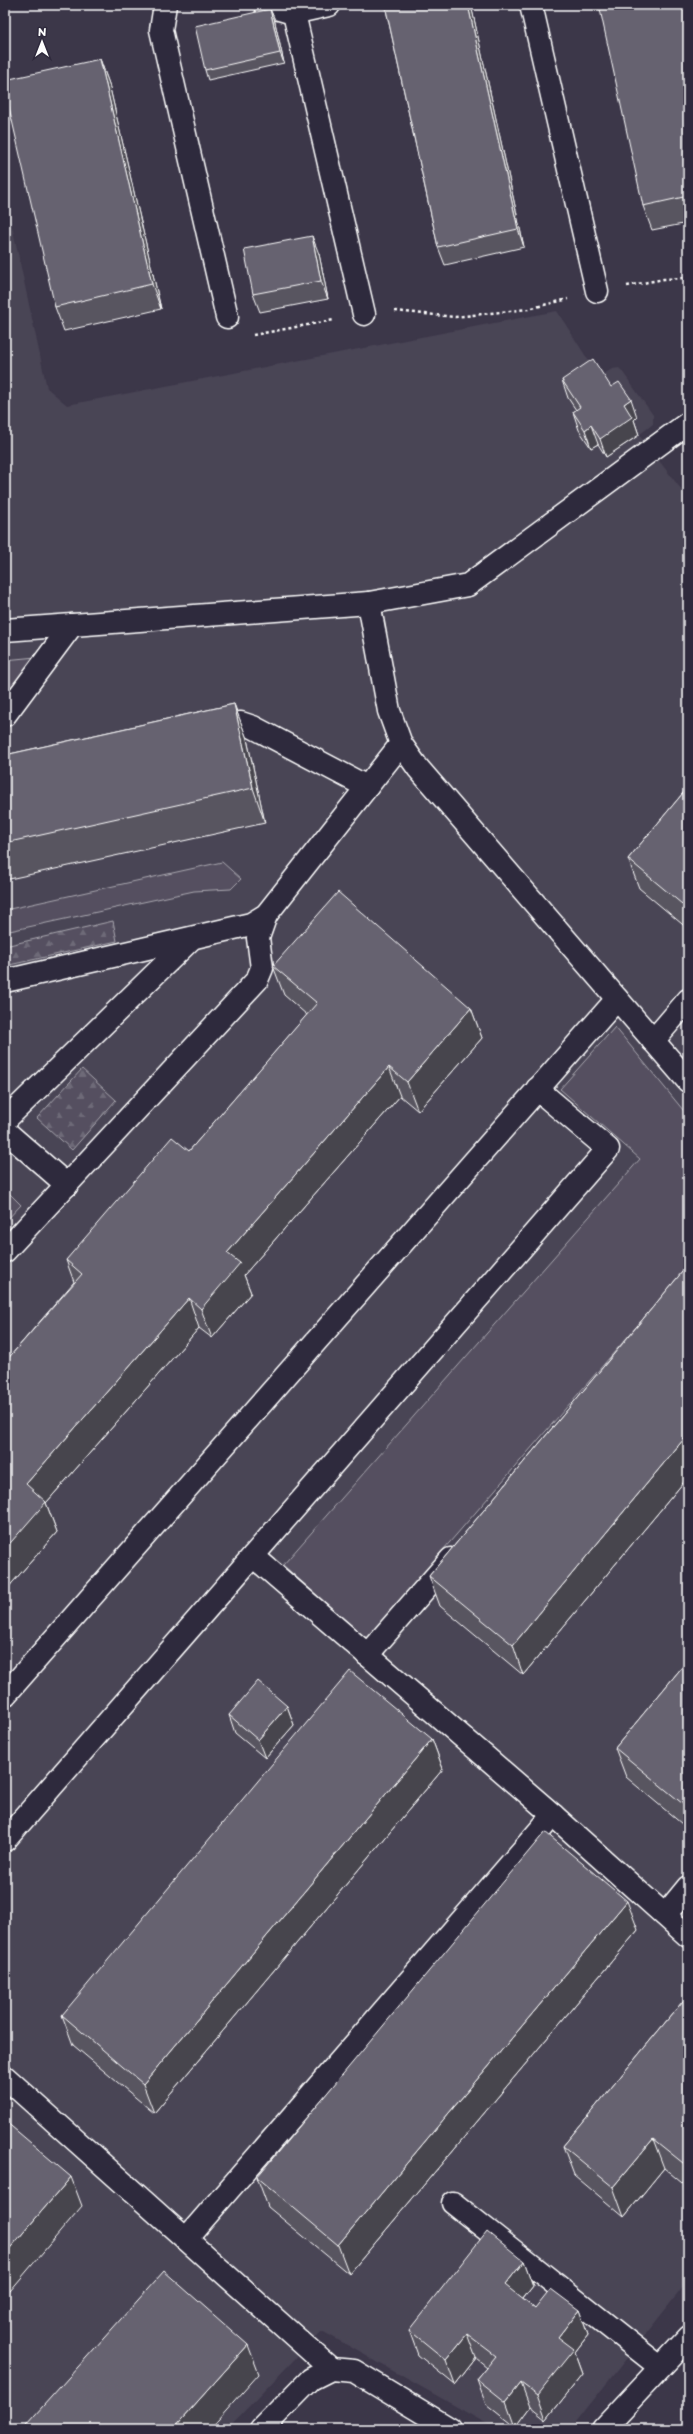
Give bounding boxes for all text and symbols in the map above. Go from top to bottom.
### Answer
north arrow [22,22,62,62]
text: N [38,23,47,40]

